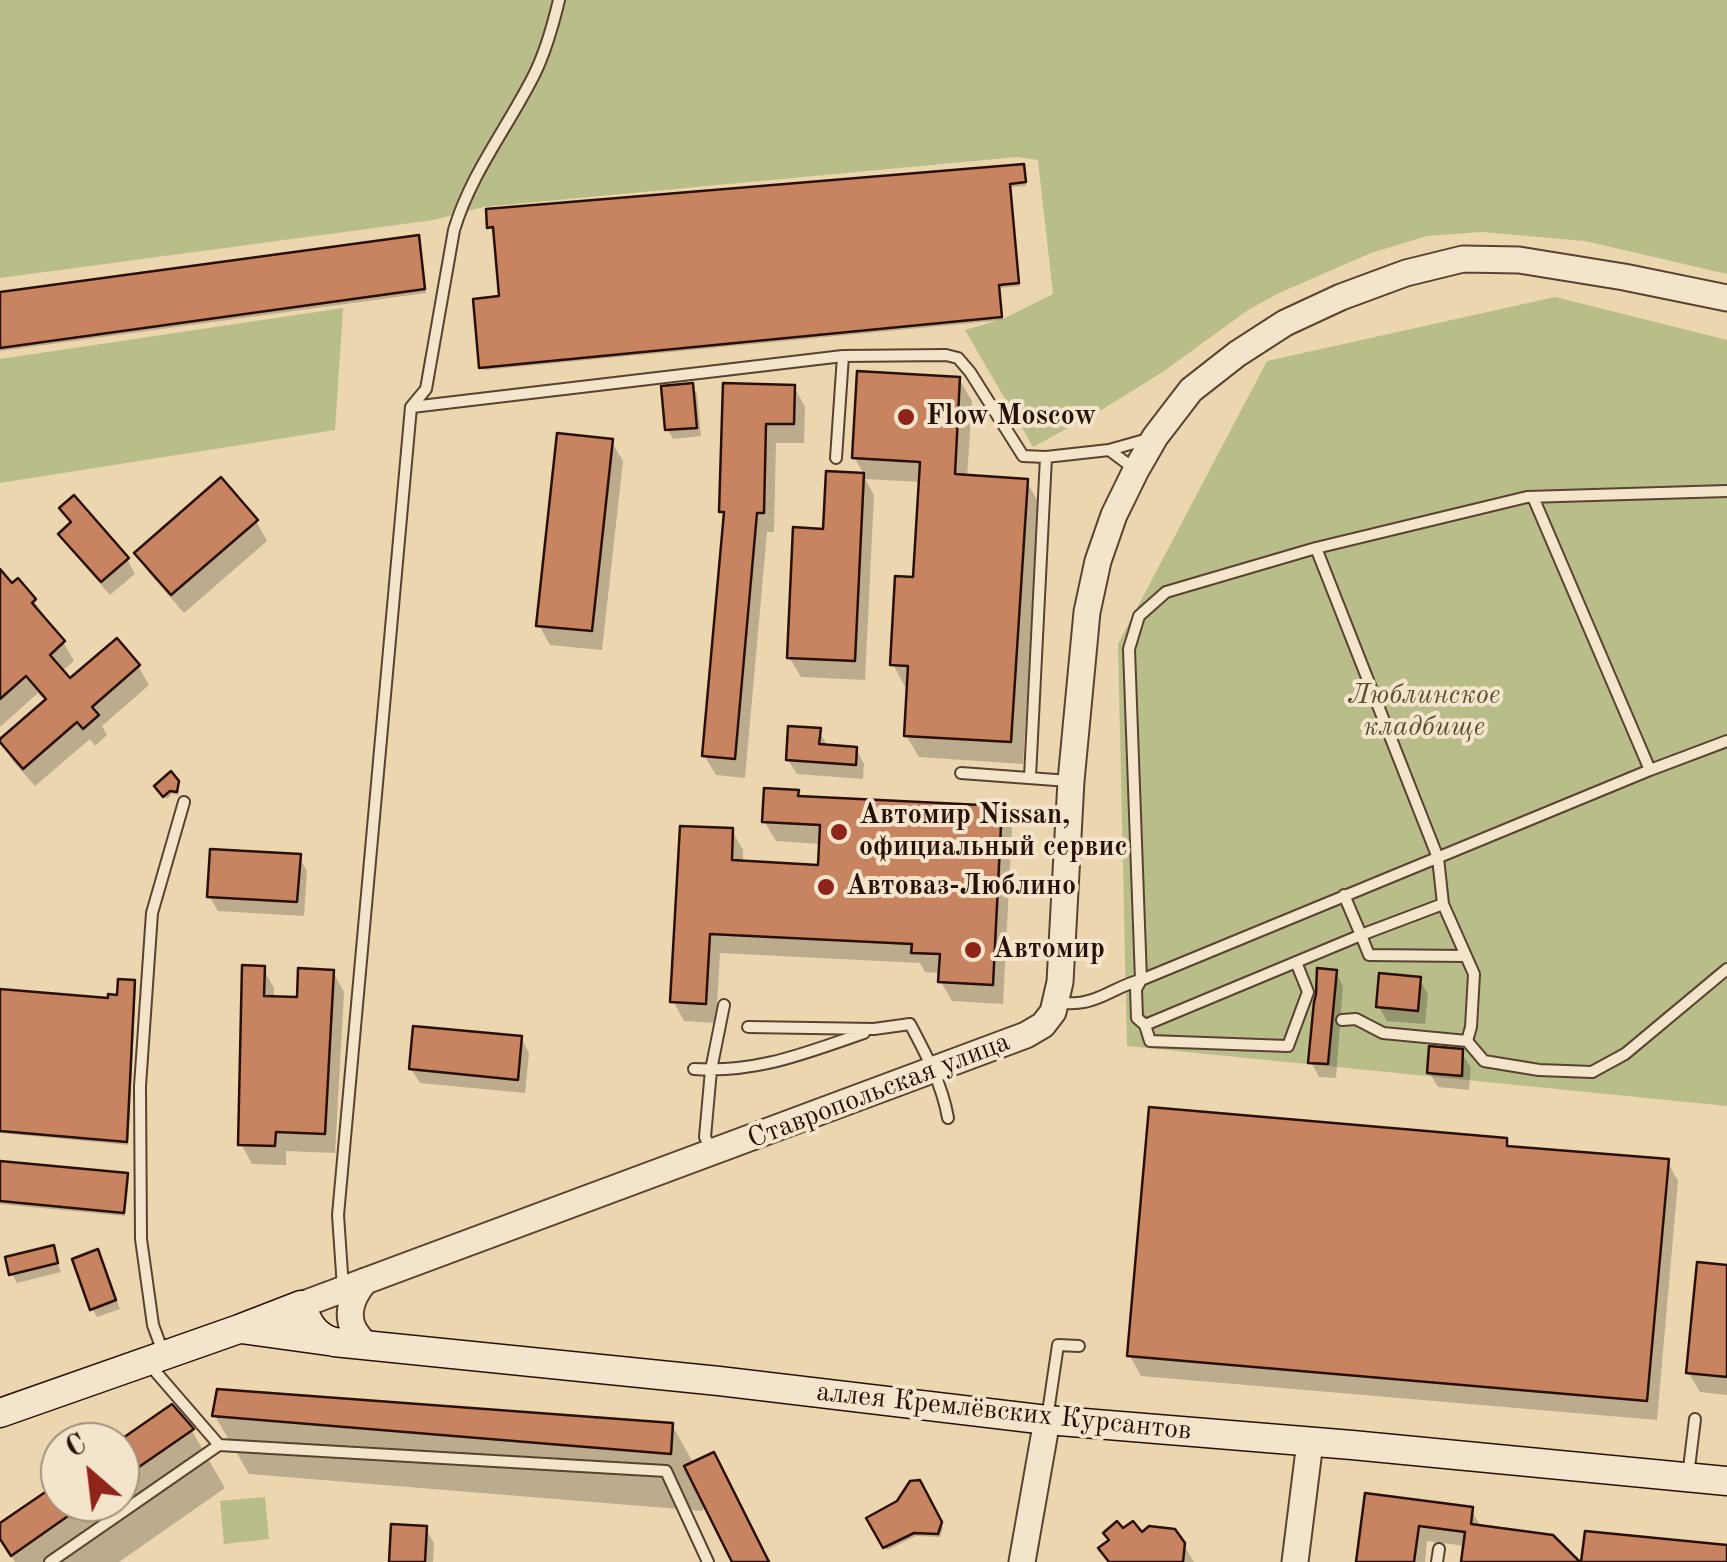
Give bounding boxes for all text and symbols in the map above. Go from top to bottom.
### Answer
place label: Flow Moscow [926,400,1096,434]
marker: Flow Moscow [895,406,917,428]
park label: Люблинское кладбище [1348,679,1500,745]
place label: Автомир Nissan, официальный сервис [859,799,1128,865]
marker: Автомир Nissan, официальный сервис [828,821,850,843]
place label: Автоваз-Люблино [846,870,1076,904]
marker: Автоваз-Люблино [815,876,837,898]
place label: Автомир [993,933,1105,967]
marker: Автомир [962,939,984,961]
street label: Ставропольская улица [743,1025,1015,1157]
street label: аллея Кремлёвских Курсантов [815,1376,1193,1448]
north arrow [40,1422,140,1522]
text: С [62,1431,92,1464]

